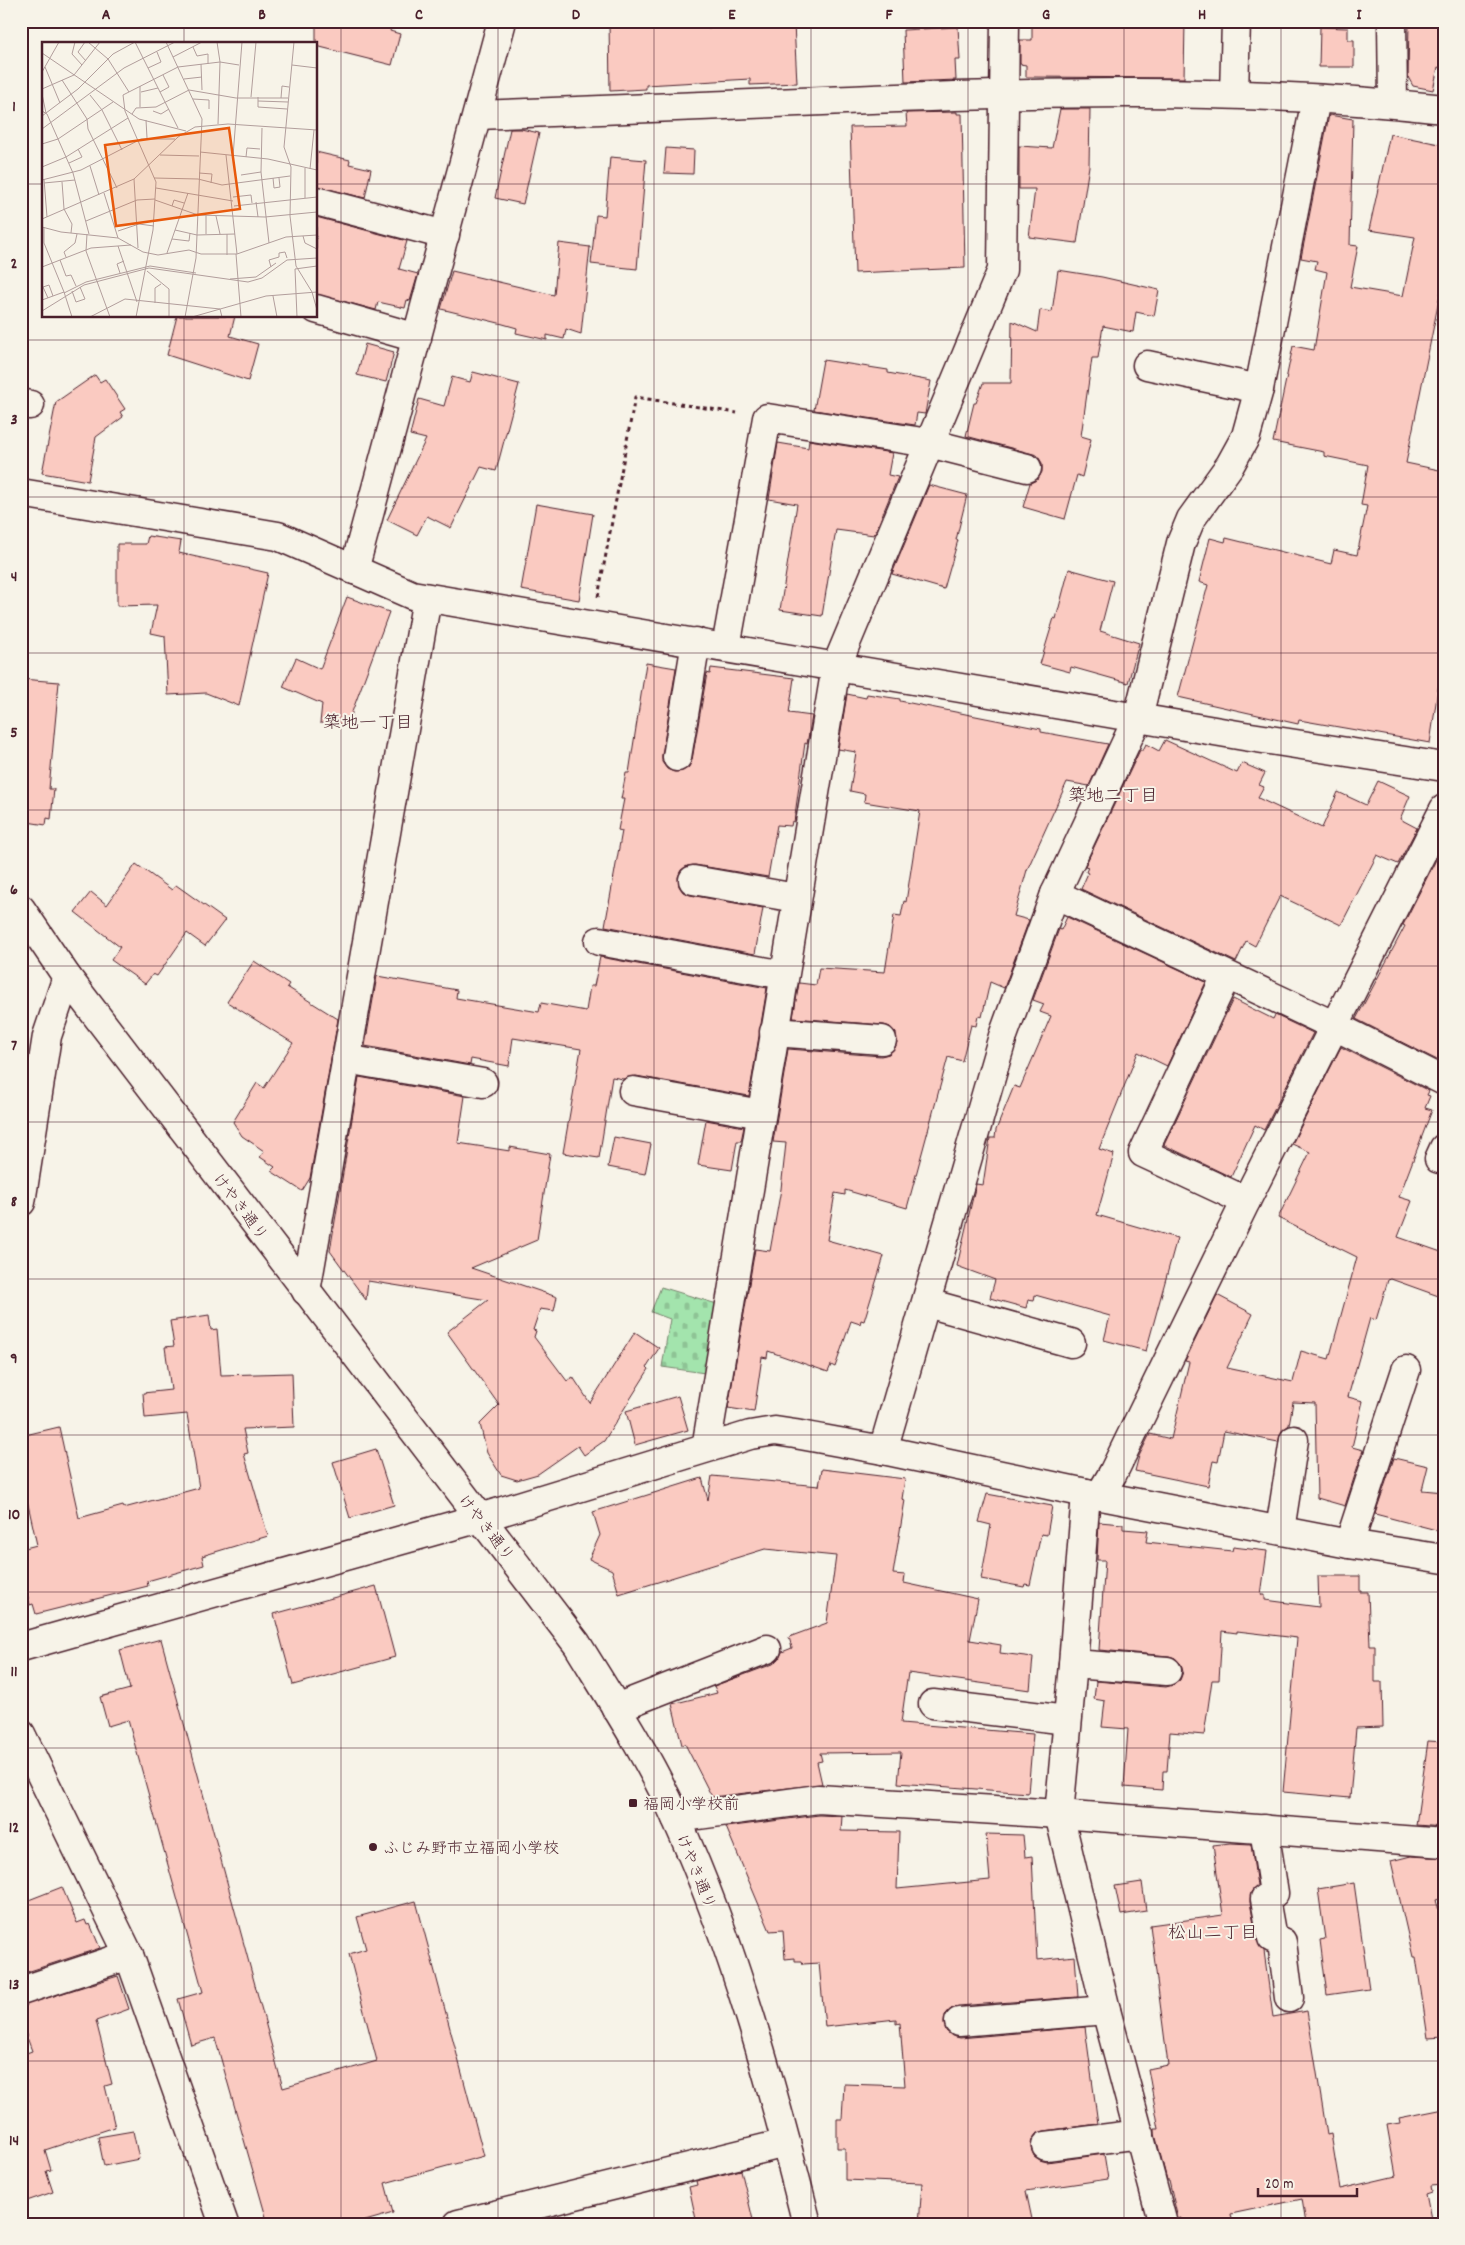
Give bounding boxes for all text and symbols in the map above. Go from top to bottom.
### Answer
text: A [102,4,111,27]
text: B [258,4,266,27]
text: C [415,4,423,27]
text: D [572,4,581,27]
text: E [728,4,736,27]
text: F [885,4,893,27]
text: G [1042,4,1050,27]
text: H [1198,4,1206,27]
text: I [1357,4,1363,27]
inset map [42,42,318,318]
text: 1 [12,96,16,119]
text: 2 [11,253,18,276]
text: 3 [10,409,18,432]
text: 4 [11,566,17,589]
district label: 築地一丁目 [323,712,413,737]
text: 5 [10,722,18,745]
district label: 築地二丁目 [1068,785,1158,810]
text: 6 [10,879,18,902]
text: 7 [11,1035,17,1058]
street label: けやき通り [206,1169,272,1246]
text: 8 [11,1191,18,1214]
text: 9 [10,1348,18,1371]
street label: けやき通り [451,1490,519,1567]
text: 10 [8,1504,20,1527]
text: 11 [10,1661,18,1684]
place label: 福岡小学校前 [643,1794,739,1817]
marker: 福岡小学校前 [627,1797,639,1809]
text: 12 [9,1817,19,1840]
street label: けやき通り [669,1831,720,1913]
place label: ふじみ野市立福岡小学校 [383,1838,559,1861]
marker: ふじみ野市立福岡小学校 [367,1841,379,1853]
district label: 松山二丁目 [1168,1922,1258,1947]
text: 13 [9,1974,19,1997]
text: 14 [9,2130,19,2153]
scale bar [1258,2165,1356,2197]
text: 20 m [1265,2174,1293,2196]

